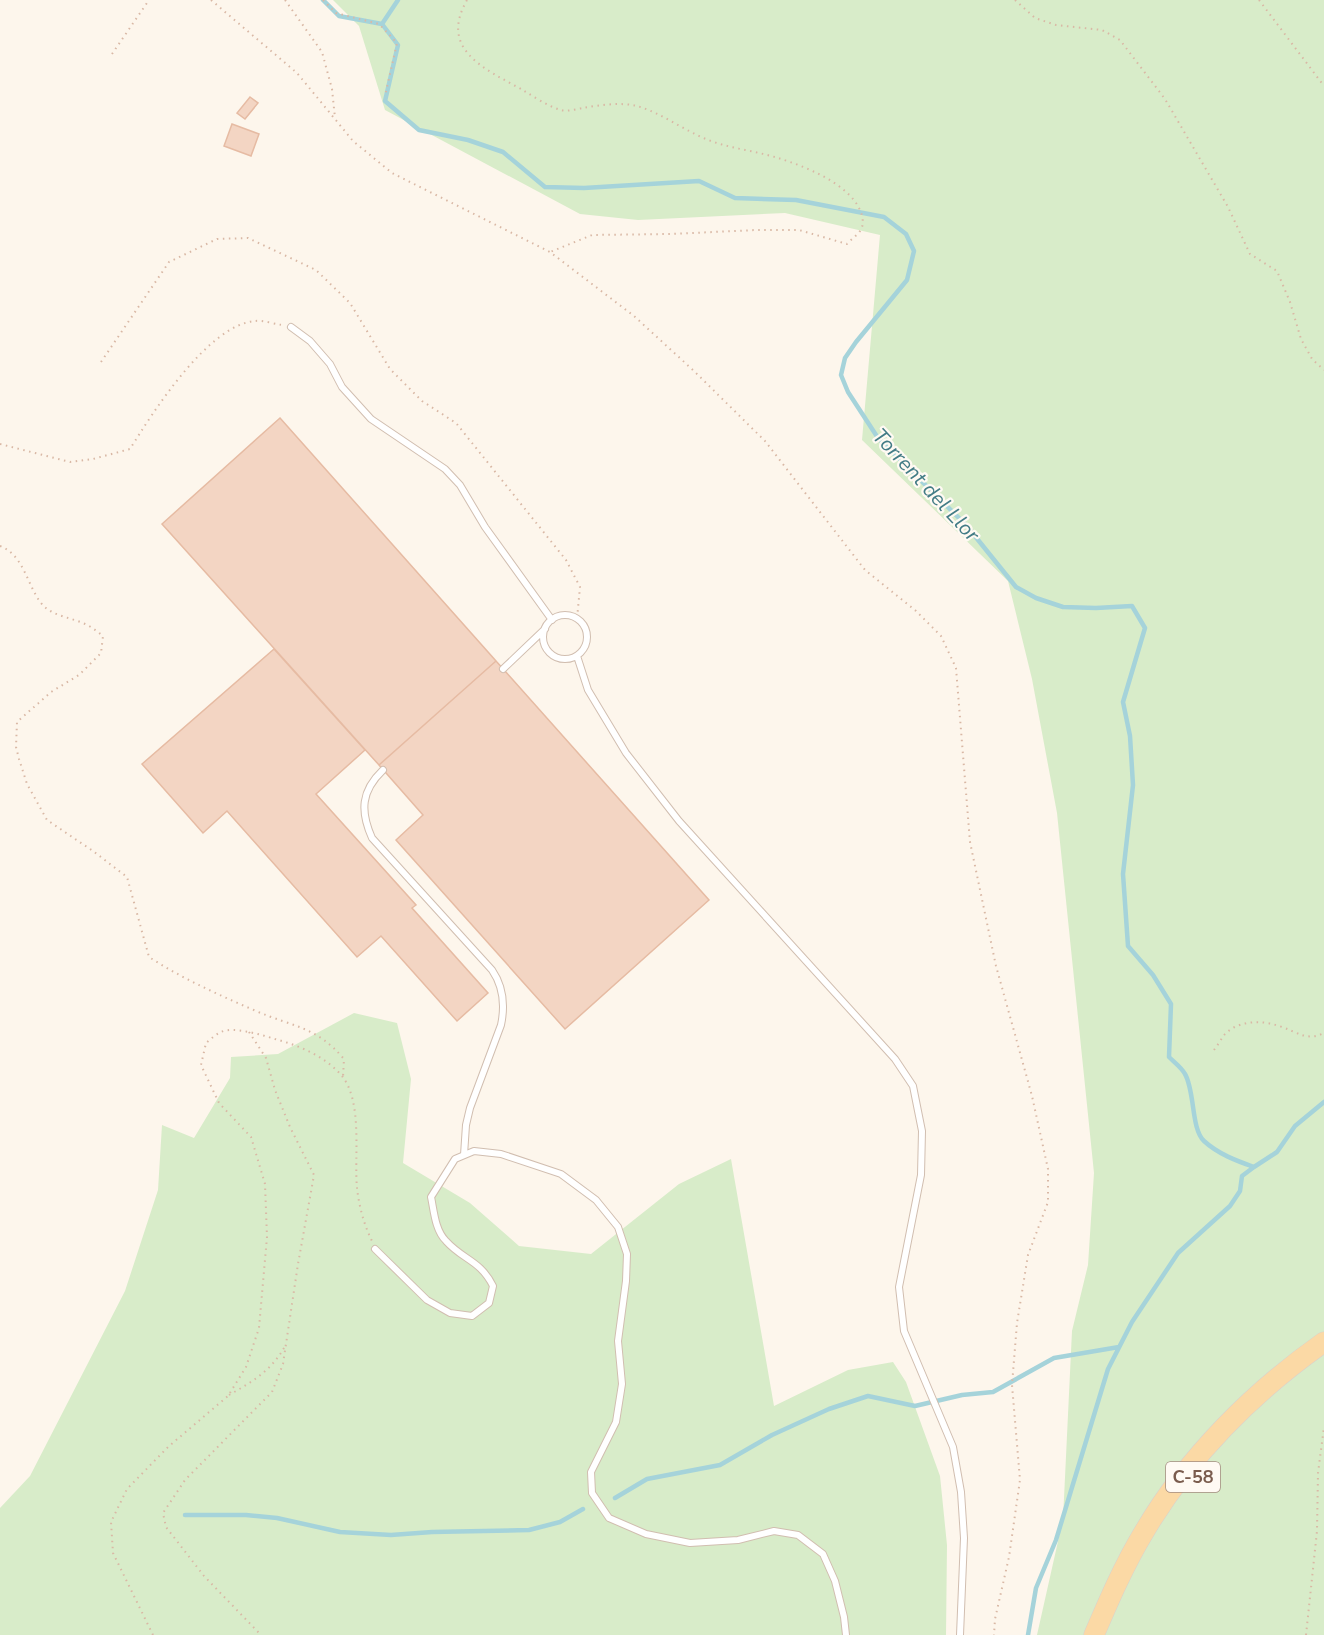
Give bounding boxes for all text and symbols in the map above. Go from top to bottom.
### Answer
water label: Torrent del Llor [866,422,986,548]
road number: C-58 [1166,1462,1220,1492]

